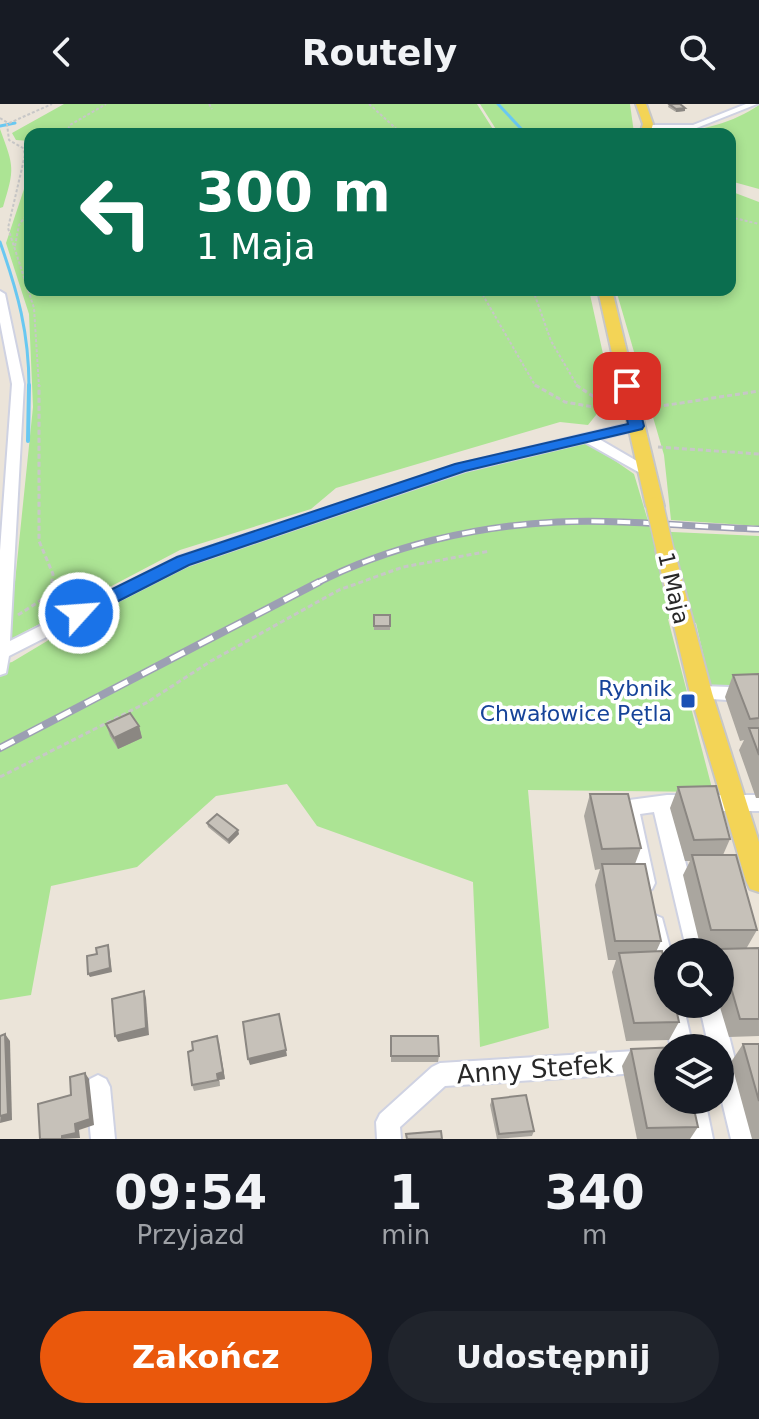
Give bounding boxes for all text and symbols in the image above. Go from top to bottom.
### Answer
icon: back [40,30,84,74]
icon: search [675,30,719,74]
text: Routely [302,32,457,73]
text: 300 m [196,159,391,224]
icon: left [64,160,168,264]
text: 1 Maja [196,226,316,267]
pin [593,352,661,420]
icon: arrive [605,364,649,408]
street label: 1 Maja [653,550,694,627]
position arrow [37,571,121,655]
place label: Rybnik Chwałowice Pętla [480,676,672,726]
marker: Rybnik Chwałowice Pętla [679,692,697,710]
map controls [654,938,734,1114]
button: search [654,938,734,1018]
button: layers [654,1034,734,1114]
street label: Anny Stefek [455,1049,615,1089]
text: 09:54 [114,1164,267,1220]
text: 1 [389,1164,422,1220]
text: 340 [545,1164,645,1220]
text: Przyjazd [137,1220,245,1250]
text: min [381,1220,430,1250]
text: m [582,1220,607,1250]
button: Zakończ [40,1311,372,1403]
button: Udostępnij [388,1311,719,1403]

